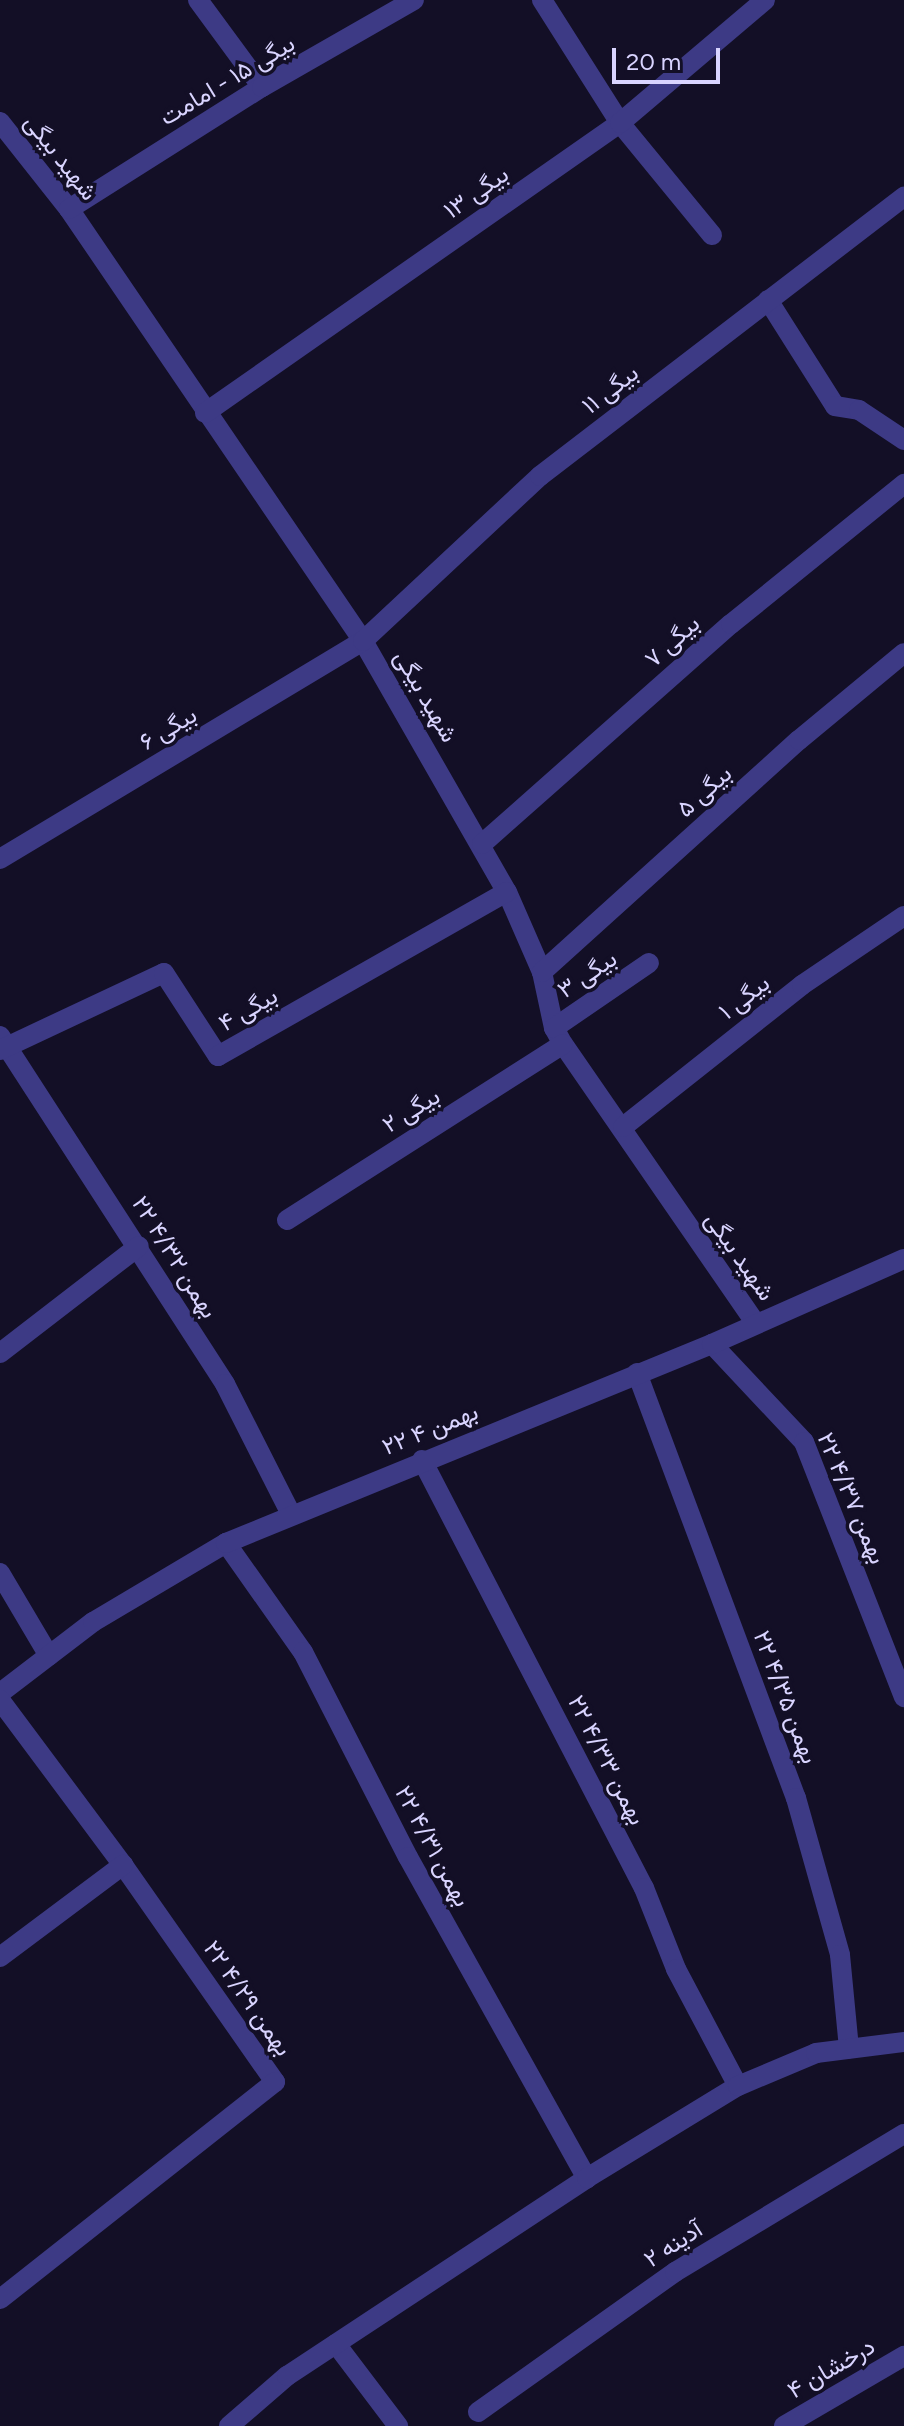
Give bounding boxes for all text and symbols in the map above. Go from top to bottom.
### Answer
street label: بیگی ۱۵ - امامت [154,28,300,132]
scale bar [616,32,724,82]
text: 20 m [626,47,681,76]
street label: شهید بیگی [18,108,104,206]
street label: بیگی ۱۳ [438,159,514,225]
street label: بیگی ۱۱ [576,358,644,420]
street label: بیگی ۷ [639,609,705,673]
street label: شهید بیگی [388,645,464,747]
street label: بیگی ۶ [134,700,202,756]
street label: بیگی ۵ [671,759,737,823]
street label: بیگی ۳ [552,944,622,1004]
street label: بیگی ۱ [713,968,775,1026]
street label: بیگی ۴ [213,981,283,1037]
street label: بیگی ۲ [377,1081,445,1139]
street label: ۲۲ بهمن ۴/۳۲ [126,1191,224,1323]
street label: شهید بیگی [699,1206,781,1306]
street label: ۲۲ بهمن ۴ [378,1397,482,1461]
street label: ۲۲ بهمن ۴/۳۷ [811,1428,893,1568]
street label: ۲۲ بهمن ۴/۳۵ [747,1626,825,1768]
street label: ۲۲ بهمن ۴/۳۳ [562,1690,652,1830]
street label: ۲۲ بهمن ۴/۳۱ [389,1781,477,1911]
street label: ۲۲ بهمن ۴/۲۹ [198,1935,298,2061]
street label: آدینه ۲ [639,2215,707,2273]
street label: درخشان ۴ [782,2331,880,2405]

